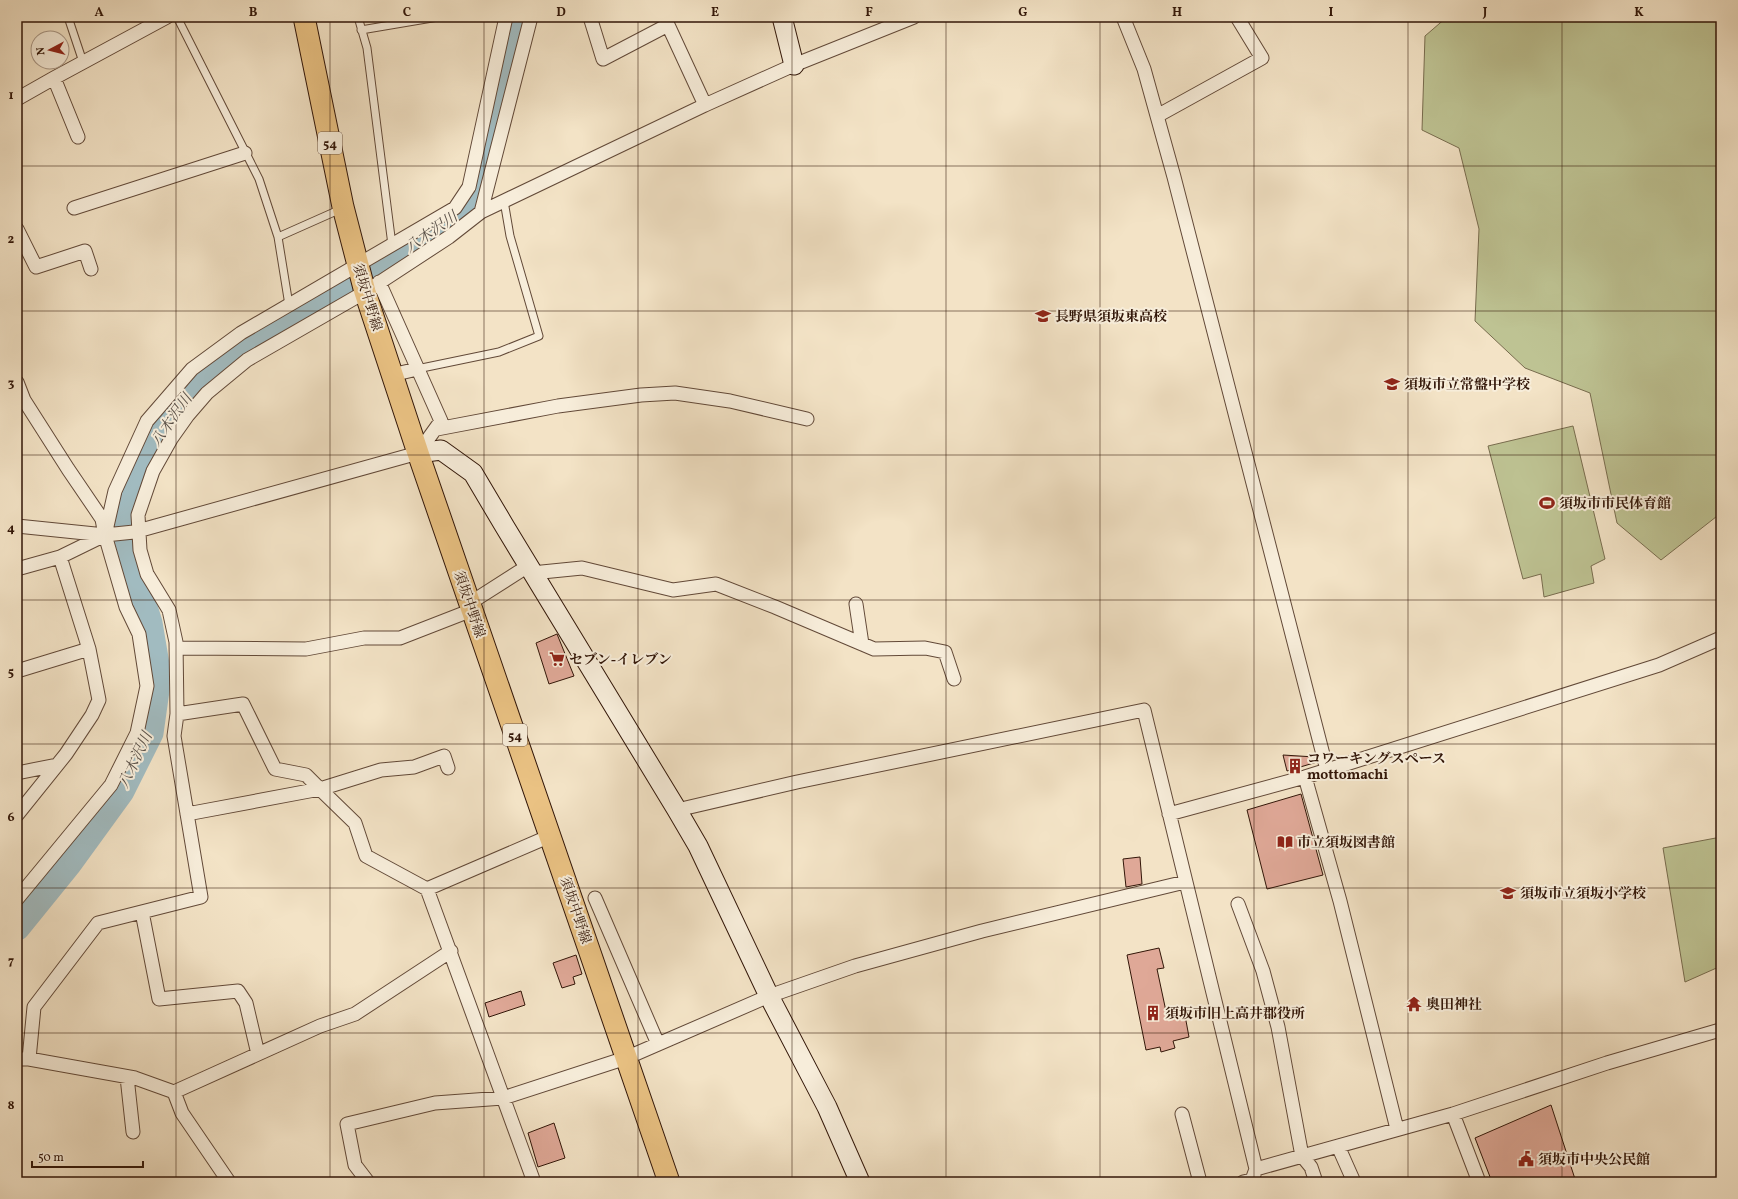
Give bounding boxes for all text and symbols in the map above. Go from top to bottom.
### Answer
text: A [94,4,104,22]
text: B [249,4,258,22]
text: C [403,4,411,22]
text: D [556,4,566,22]
text: E [711,4,719,22]
text: F [865,4,873,22]
text: G [1018,4,1028,22]
text: H [1172,4,1182,22]
text: I [1329,4,1334,22]
text: J [1482,4,1488,22]
text: K [1634,4,1644,22]
north arrow [30,30,70,70]
text: N [34,46,49,56]
text: 1 [8,87,14,105]
road number: 54 [318,132,342,154]
water label: 八木沢川 [401,206,464,259]
text: 2 [8,231,15,249]
street label: 須坂中野線 [347,261,386,334]
school or university icon: 長野県須坂東高校 [1034,307,1052,325]
place label: 長野県須坂東高校 [1055,308,1167,327]
text: 3 [8,375,15,393]
school or university icon: 須坂市立常盤中学校 [1383,375,1401,393]
place label: 須坂市立常盤中学校 [1404,376,1530,395]
water label: 八木沢川 [146,389,199,451]
sports icon: 須坂市市民体育館 [1538,494,1556,512]
place label: 須坂市市民体育館 [1559,495,1671,514]
text: 4 [7,520,15,538]
street label: 須坂中野線 [448,568,489,641]
supermarket icon: セブン-イレブン [548,650,566,668]
place label: セブン-イレブン [569,651,672,670]
text: 5 [8,664,14,682]
road number: 54 [503,724,527,746]
water label: 八木沢川 [114,727,159,792]
place label: コワーキングスペース mottomachi [1307,750,1446,785]
building icon: コワーキングスペース mottomachi [1286,757,1304,775]
text: 6 [7,809,15,827]
library icon: 市立須坂図書館 [1276,833,1294,851]
place label: 市立須坂図書館 [1297,834,1395,853]
street label: 須坂中野線 [554,874,595,947]
school or university icon: 須坂市立須坂小学校 [1499,884,1517,902]
place label: 須坂市立須坂小学校 [1520,885,1646,904]
text: 7 [8,953,14,971]
temple icon: 奥田神社 [1405,995,1423,1013]
place label: 奥田神社 [1426,996,1482,1015]
building icon: 須坂市旧上高井郡役所 [1144,1004,1162,1022]
place label: 須坂市旧上高井郡役所 [1165,1005,1305,1024]
text: 8 [7,1097,15,1115]
scale bar [32,1143,143,1169]
text: 50 m [38,1150,64,1166]
public building icon: 須坂市中央公民館 [1517,1150,1535,1168]
place label: 須坂市中央公民館 [1538,1151,1650,1170]

